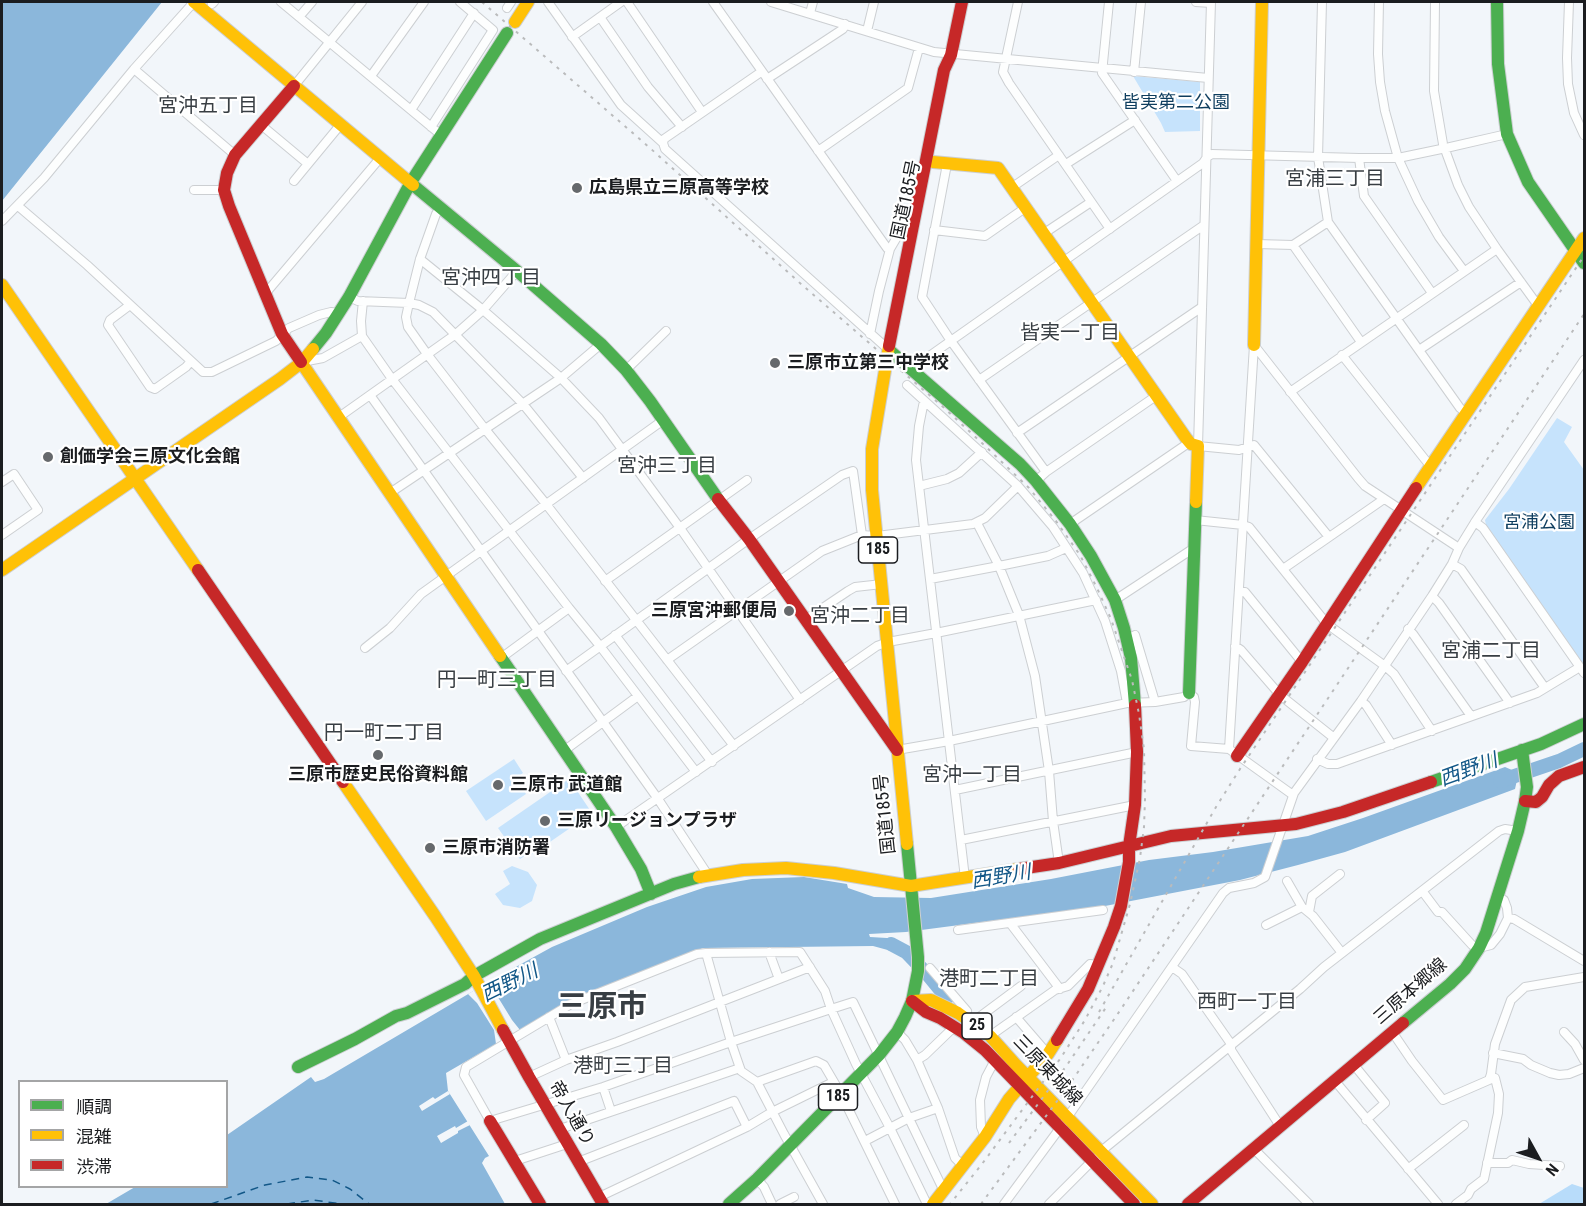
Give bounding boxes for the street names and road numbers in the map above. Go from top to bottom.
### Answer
street label: 国道185号 [888,158,926,242]
road number: 185 [858,537,898,563]
street label: 国道185号 [871,773,901,855]
street label: 三原本郷線 [1370,954,1452,1030]
road number: 25 [962,1013,992,1039]
street label: 三原東城線 [1008,1031,1086,1111]
street label: 帝人通り [544,1077,598,1151]
road number: 185 [818,1084,858,1110]

